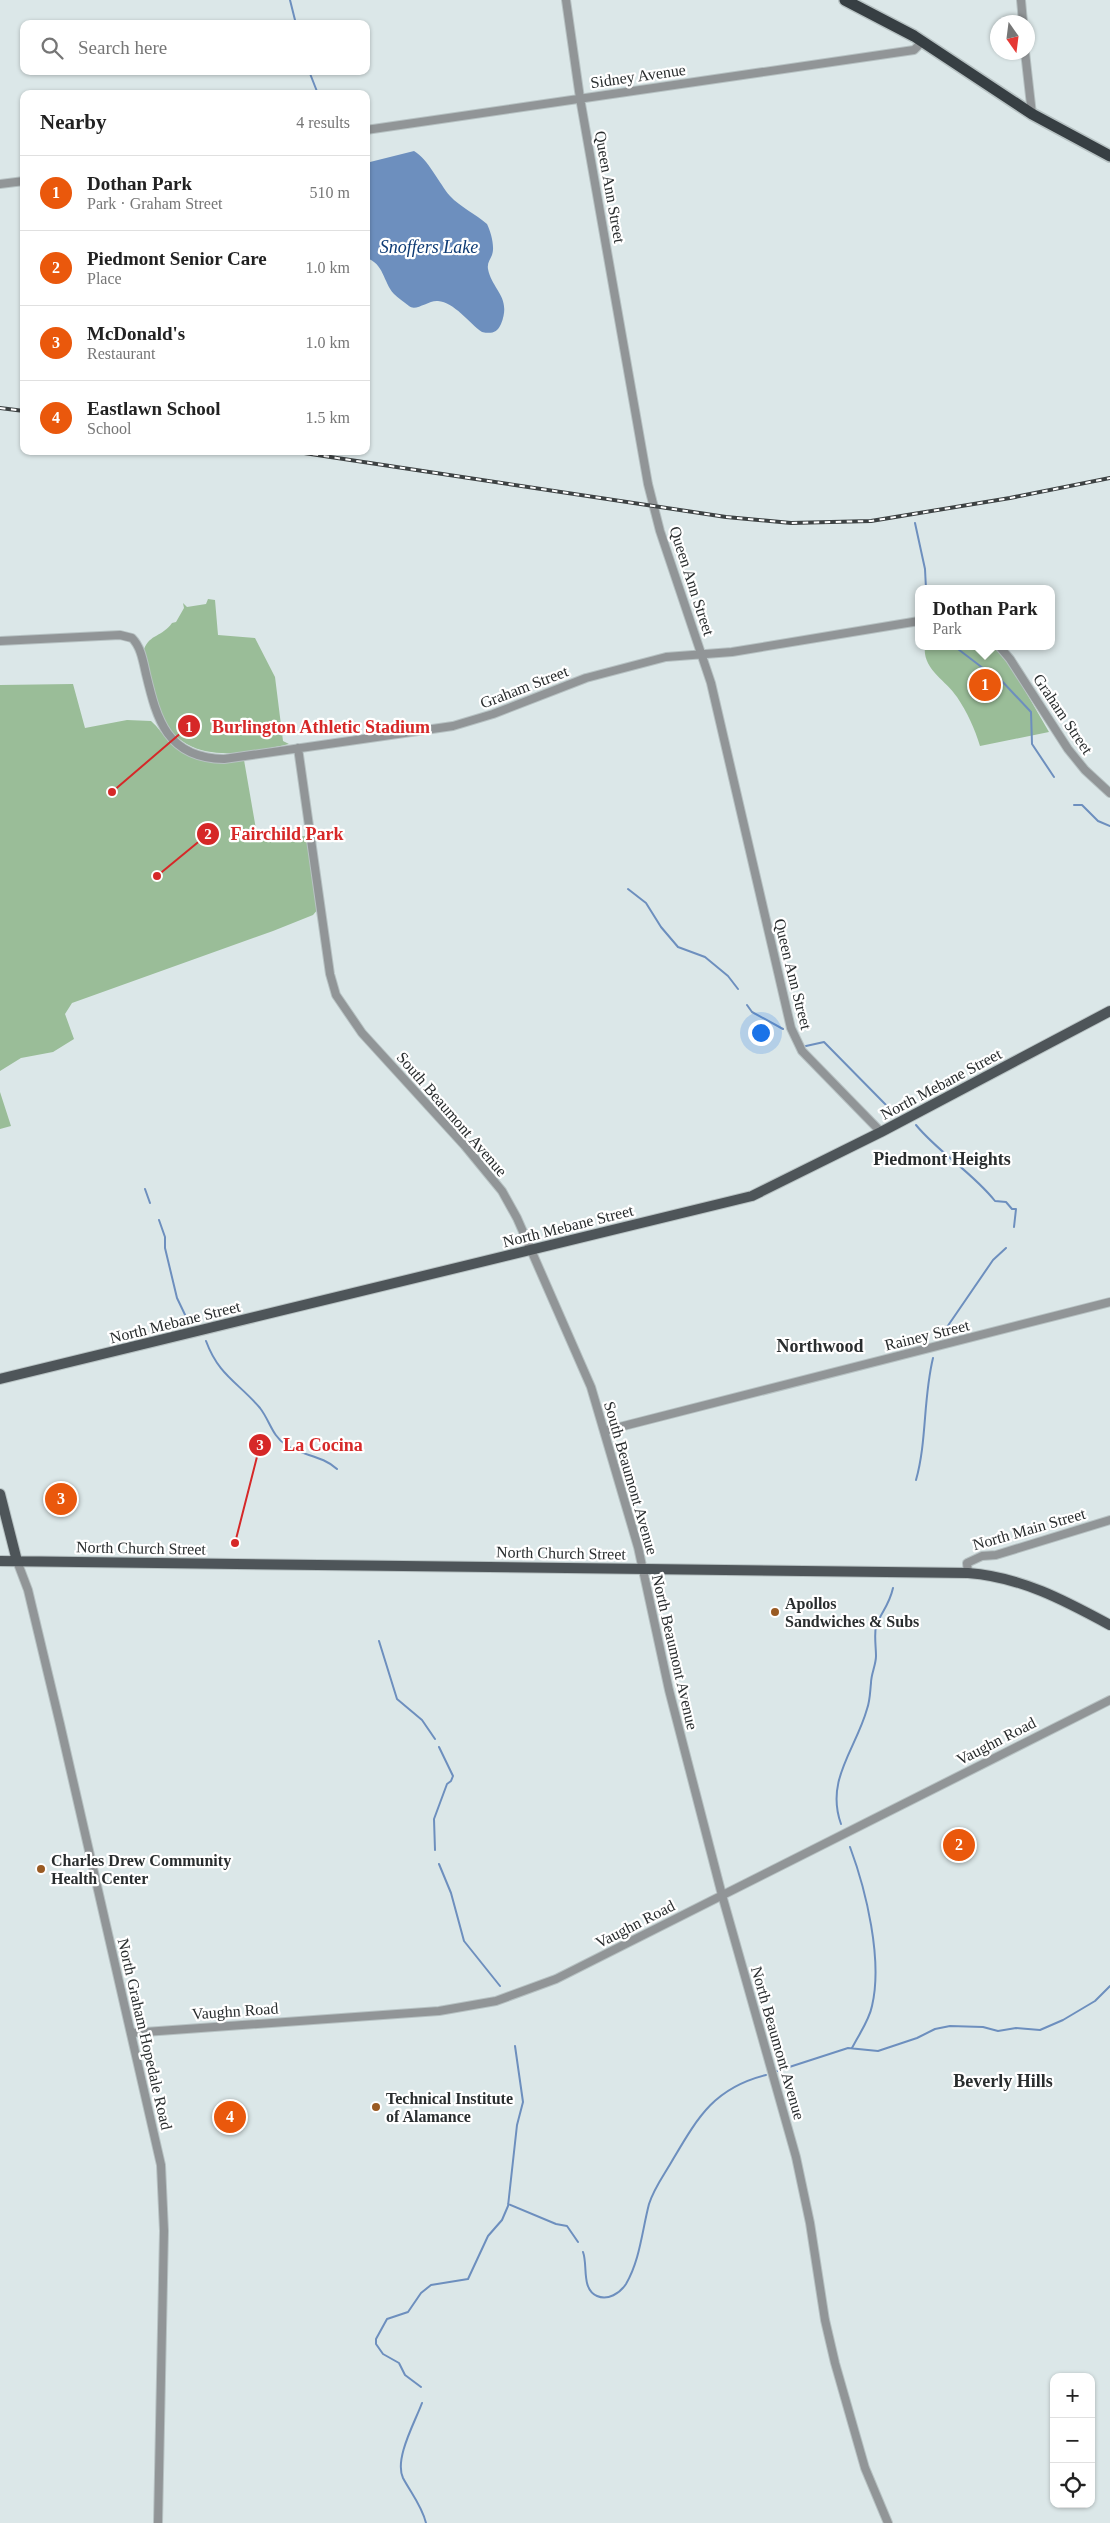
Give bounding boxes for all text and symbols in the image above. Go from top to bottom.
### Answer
north arrow [990,15,1035,60]
search box [20,20,370,75]
icon: search [38,34,66,62]
text: Search here [78,37,167,58]
street label: Sidney Avenue [589,61,687,92]
text: Nearby [40,110,107,134]
text: 4 results [296,114,350,131]
street label: Queen Ann Street [592,130,628,245]
text: Dothan Park [87,173,192,194]
text: 1 [52,184,60,201]
text: 510 m [310,184,350,201]
text: Park · Graham Street [87,195,223,212]
water label: Snoffers Lake [380,237,478,257]
text: Piedmont Senior Care [87,248,267,269]
text: 2 [52,259,60,276]
text: 1.0 km [306,259,350,276]
text: Place [87,270,122,287]
text: McDonald's [87,323,185,344]
text: 3 [52,334,60,351]
text: 1.0 km [306,334,350,351]
text: Restaurant [87,345,155,362]
text: Eastlawn School [87,398,221,419]
text: 4 [52,409,60,426]
text: 1.5 km [306,409,350,426]
text: School [87,420,131,437]
street label: Queen Ann Street [666,524,718,638]
popup [915,585,1055,650]
text: Dothan Park [932,598,1038,619]
text: Park [932,620,962,637]
street label: Graham Street [478,662,571,712]
pin: 1 [969,666,1001,704]
street label: Graham Street [1030,671,1096,758]
callout: Burlington Athletic Stadium [176,710,440,743]
text: Burlington Athletic Stadium [212,717,430,737]
text: 1 [185,719,193,735]
callout: Fairchild Park [196,817,354,850]
text: Fairchild Park [230,824,344,844]
text: 2 [204,826,212,842]
street label: Queen Ann Street [771,917,815,1032]
your location [748,1020,774,1046]
street label: North Mebane Street [878,1045,1005,1123]
street label: South Beaumont Avenue [393,1049,511,1179]
district label: Piedmont Heights [873,1149,1011,1169]
street label: North Mebane Street [501,1201,636,1250]
street label: North Mebane Street [108,1297,243,1346]
street label: Rainey Street [883,1316,972,1355]
district label: Northwood [776,1336,864,1356]
street label: South Beaumont Avenue [601,1399,661,1557]
callout: La Cocina [248,1428,372,1461]
text: La Cocina [283,1435,363,1455]
text: 3 [256,1437,264,1453]
pin: 3 [45,1480,77,1518]
street label: North Main Street [971,1505,1088,1553]
street label: North Church Street [76,1538,207,1558]
street label: North Church Street [496,1543,627,1563]
street label: North Beaumont Avenue [649,1573,701,1731]
place label: Apollos Sandwiches & Subs [785,1595,919,1630]
marker: Apollos Sandwiches & Subs [769,1606,781,1618]
street label: Vaughn Road [954,1714,1039,1769]
pin: 2 [943,1826,975,1864]
place label: Charles Drew Community Health Center [51,1852,231,1887]
marker: Charles Drew Community Health Center [35,1863,47,1875]
street label: Vaughn Road [593,1897,678,1952]
street label: North Graham Hopedale Road [114,1937,175,2132]
street label: North Beaumont Avenue [748,1964,808,2122]
street label: Vaughn Road [191,1999,279,2023]
district label: Beverly Hills [953,2071,1053,2091]
place label: Technical Institute of Alamance [386,2090,513,2125]
pin: 4 [214,2098,246,2136]
marker: Technical Institute of Alamance [370,2101,382,2113]
map controls [1050,2373,1095,2508]
button: + [1050,2373,1095,2418]
button: − [1050,2418,1095,2463]
button: locate [1050,2463,1095,2508]

